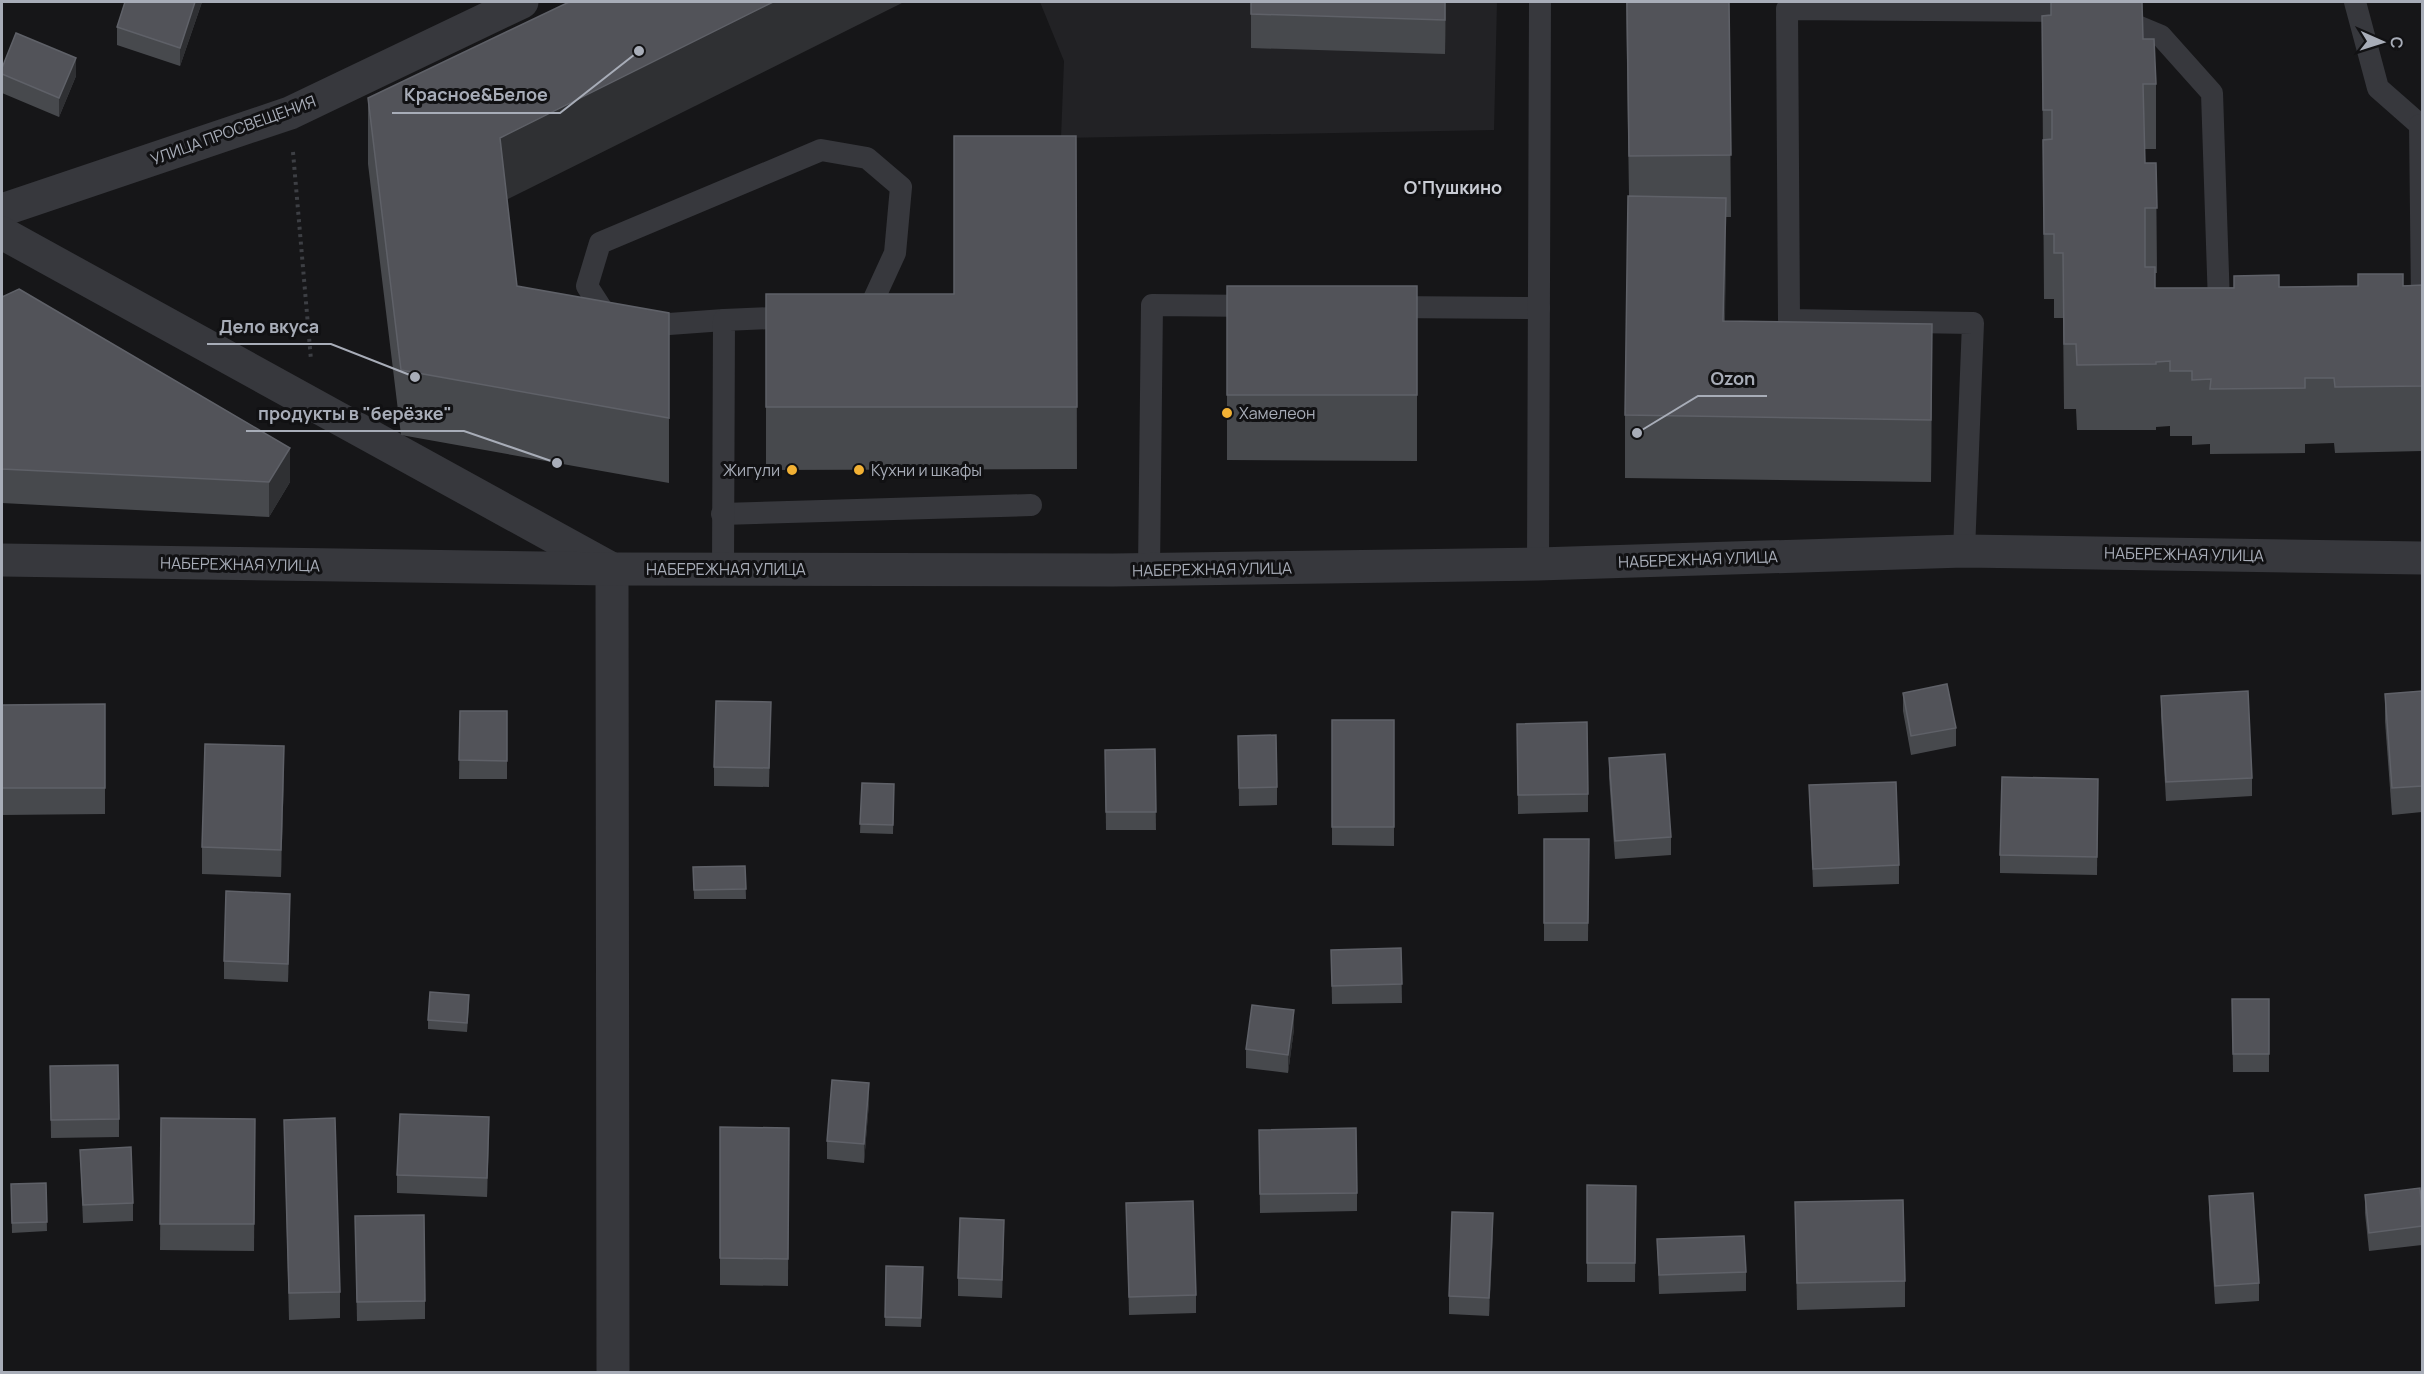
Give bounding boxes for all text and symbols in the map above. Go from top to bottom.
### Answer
north arrow [2352,12,2412,72]
text: С [2386,36,2408,49]
callout: Красное&Белое [392,77,560,113]
text: Красное&Белое [404,82,548,106]
street label: УЛИЦА ПРОСВЕЩЕНИЯ [147,90,319,170]
district label: О'Пушкино [1404,175,1502,199]
callout: Дело вкуса [207,308,331,344]
text: Дело вкуса [219,314,319,338]
callout: Ozon [1698,360,1767,396]
text: Ozon [1711,366,1755,390]
callout: продукты в "берёзке" [246,395,464,431]
text: продукты в "берёзке" [258,401,452,425]
place label: Хамелеон [1239,402,1315,424]
marker: Хамелеон [1220,406,1234,420]
place label: Жигули [723,459,780,481]
place label: Кухни и шкафы [871,459,982,481]
marker: Жигули [785,463,799,477]
marker: Кухни и шкафы [852,463,866,477]
street label: НАБЕРЕЖНАЯ УЛИЦА [2104,542,2264,566]
street label: НАБЕРЕЖНАЯ УЛИЦА [1618,545,1778,573]
street label: НАБЕРЕЖНАЯ УЛИЦА [160,552,320,576]
street label: НАБЕРЕЖНАЯ УЛИЦА [1132,557,1292,581]
street label: НАБЕРЕЖНАЯ УЛИЦА [646,558,806,580]

